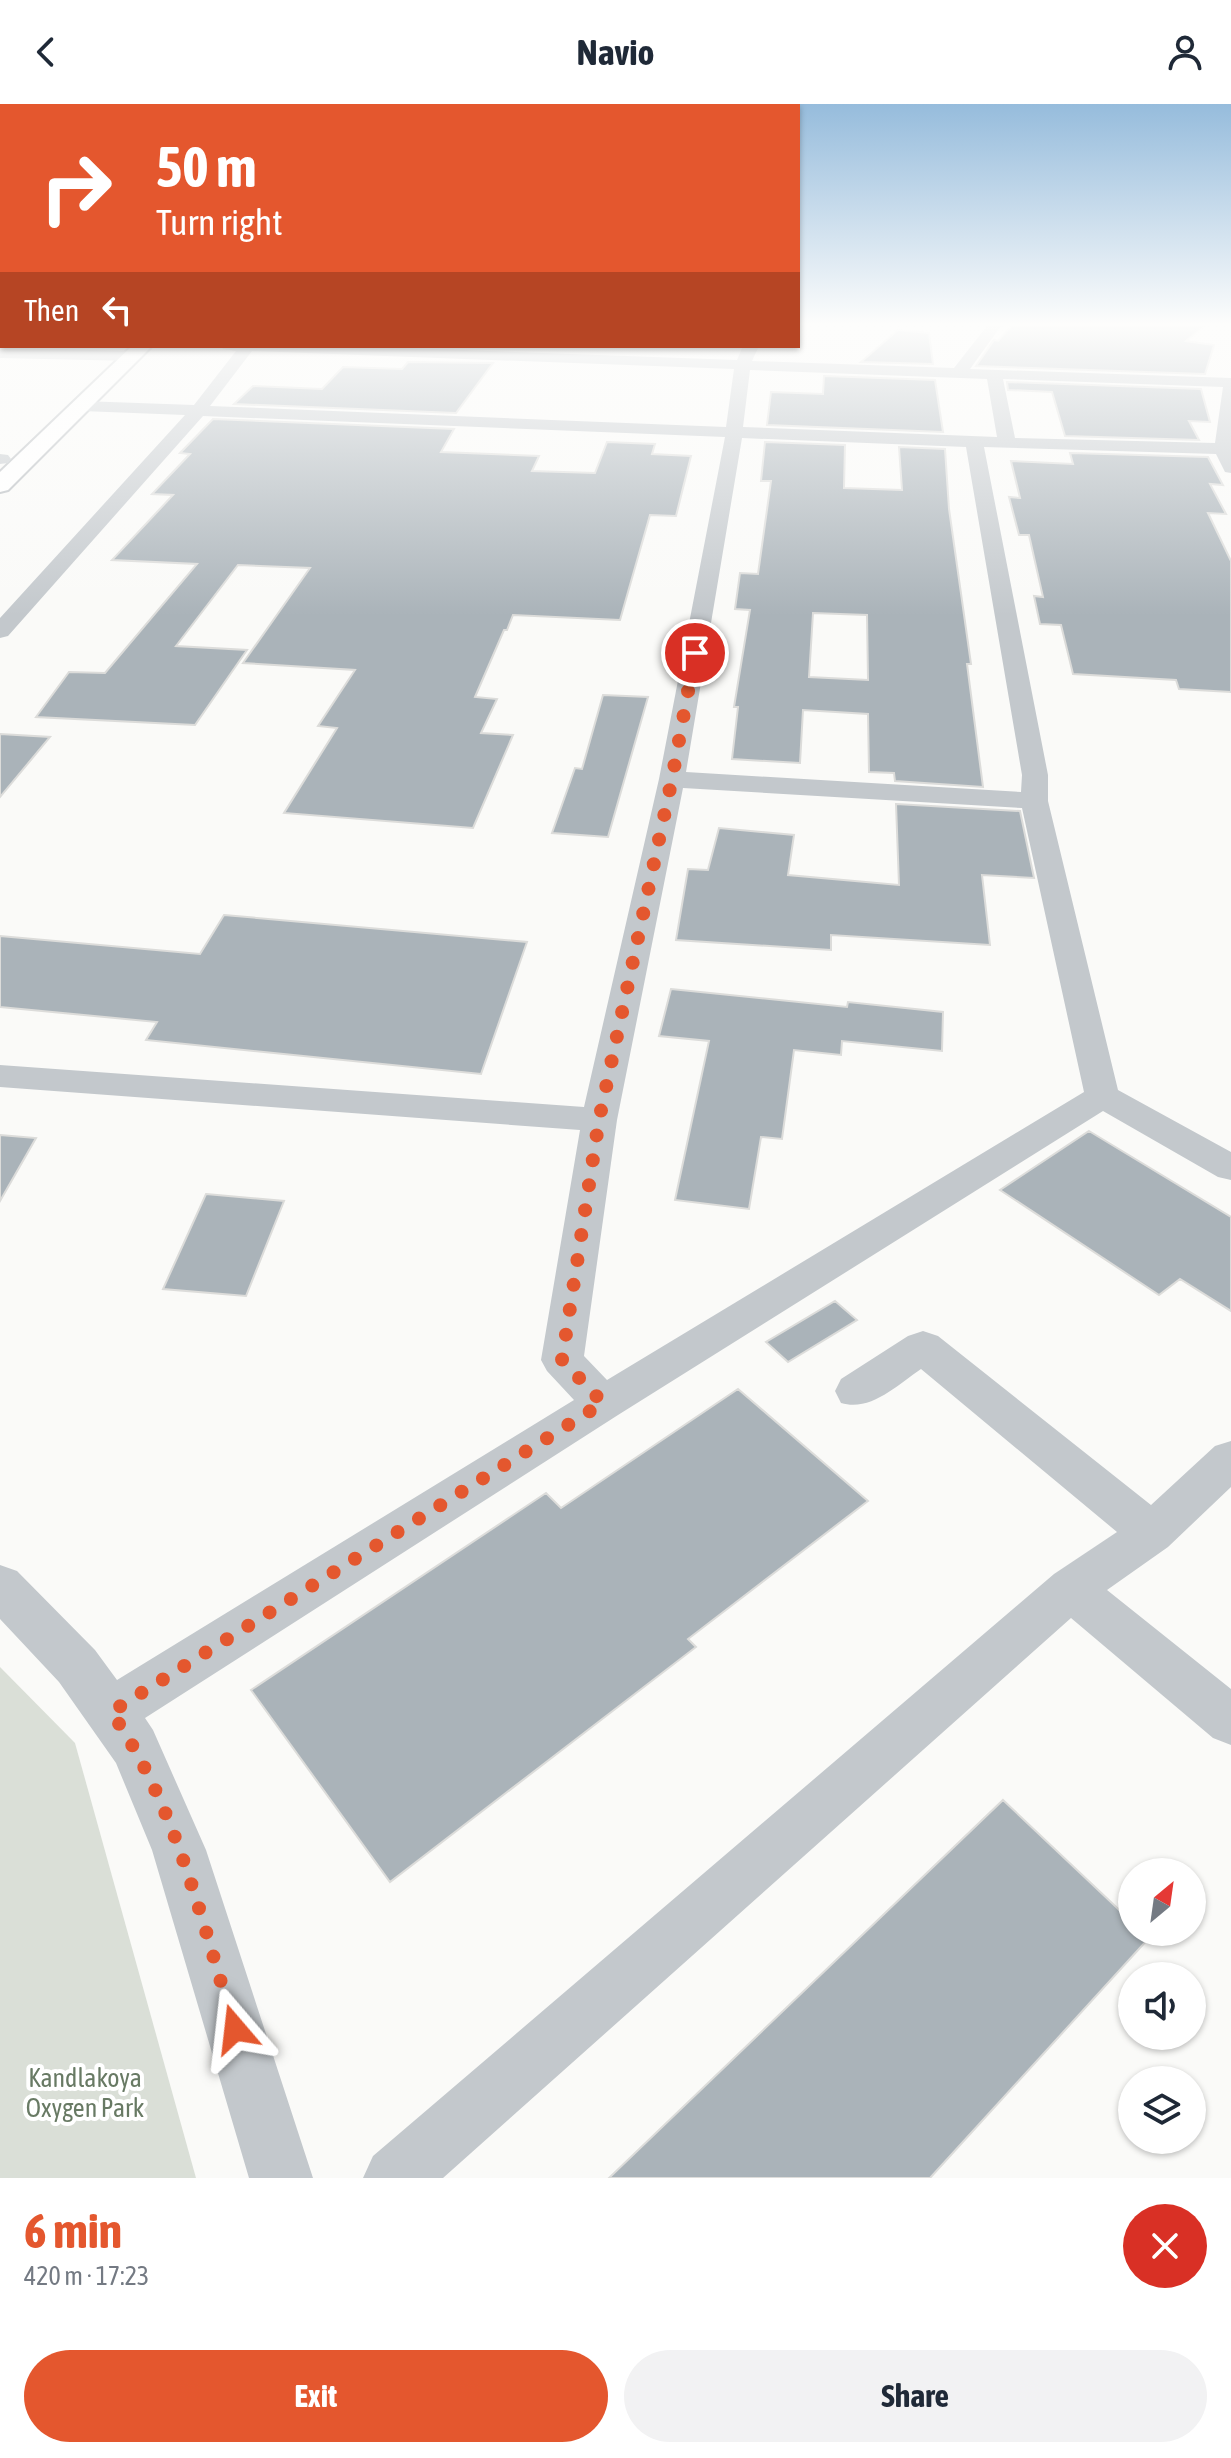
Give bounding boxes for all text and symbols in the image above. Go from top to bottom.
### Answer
icon: back [24,30,68,74]
icon: person [1163,30,1207,74]
text: Navio [576,31,655,73]
text: 50 m [156,135,257,199]
icon: right [24,136,128,240]
text: Turn right [156,201,283,243]
icon: left [95,288,139,332]
text: Then [24,293,79,327]
pin [661,619,729,687]
icon: arrive [673,631,717,675]
north arrow [1118,1858,1206,1946]
map controls [1118,1858,1206,2154]
button: sound [1118,1962,1206,2050]
position arrow [193,1987,277,2071]
park label: Kandlakoya Oxygen Park [26,2063,144,2123]
button: layers [1118,2066,1206,2154]
text: 6 min [24,2203,122,2258]
button: close [1123,2204,1207,2288]
text: 420 m · 17:23 [24,2261,149,2291]
button: Exit [24,2350,608,2442]
button: Share [624,2350,1207,2442]

